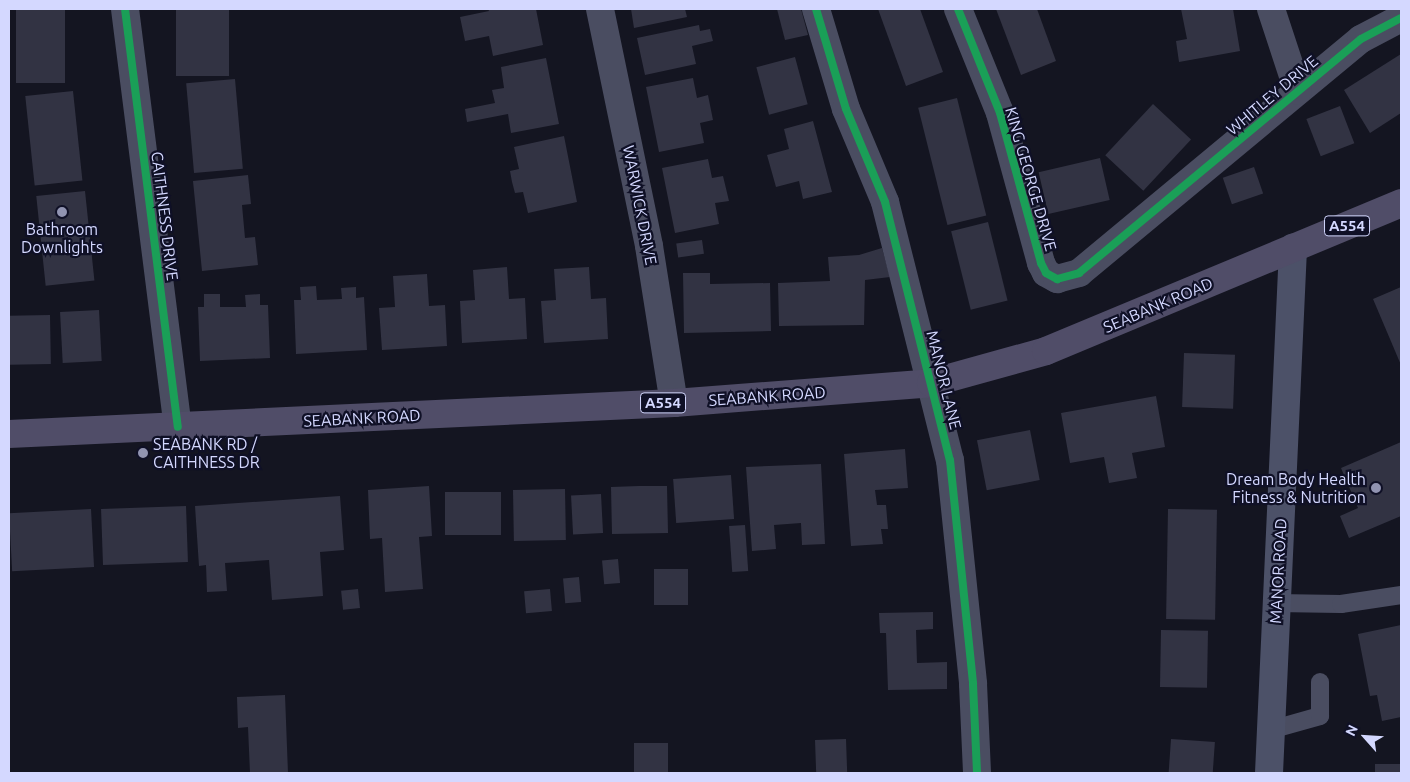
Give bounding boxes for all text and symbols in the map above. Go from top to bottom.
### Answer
street label: WHITLEY DRIVE [1222,51,1322,139]
street label: KING GEORGE DRIVE [1001,105,1061,253]
street label: WARWICK DRIVE [619,143,661,267]
street label: CAITHNESS DRIVE [148,150,182,282]
marker: Bathroom Downlights [56,206,68,218]
road number: A554 [1323,214,1371,238]
place label: Bathroom Downlights [21,219,103,257]
street label: SEABANK ROAD [1100,273,1216,337]
street label: MANOR LANE [922,329,966,431]
street label: SEABANK ROAD [708,382,826,410]
road number: A554 [639,390,687,416]
street label: SEABANK ROAD [303,405,421,431]
place label: SEABANK RD / CAITHNESS DR [153,434,260,472]
marker: SEABANK RD / CAITHNESS DR [137,447,149,459]
place label: Dream Body Health Fitness & Nutrition [1226,469,1366,507]
marker: Dream Body Health Fitness & Nutrition [1370,482,1382,494]
street label: MANOR ROAD [1266,518,1290,624]
north arrow [1340,712,1390,762]
text: N [1342,722,1361,739]

